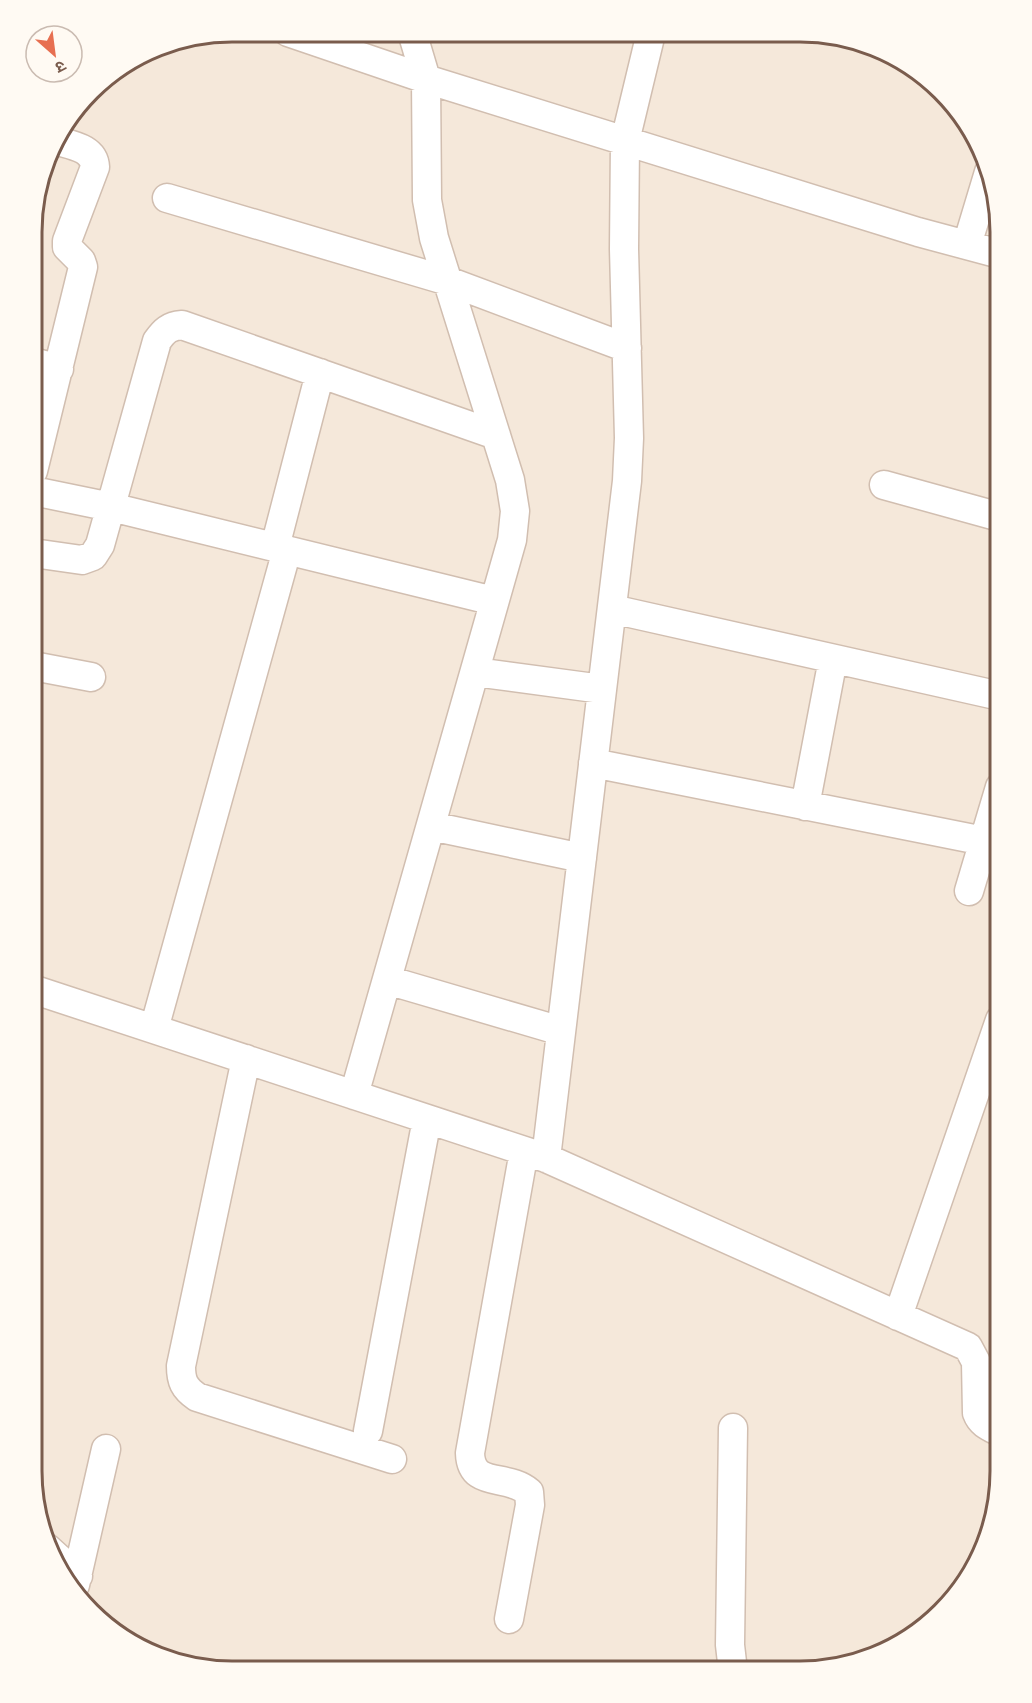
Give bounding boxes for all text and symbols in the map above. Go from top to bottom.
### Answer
north arrow [24,24,84,84]
text: उ [51,55,69,78]

